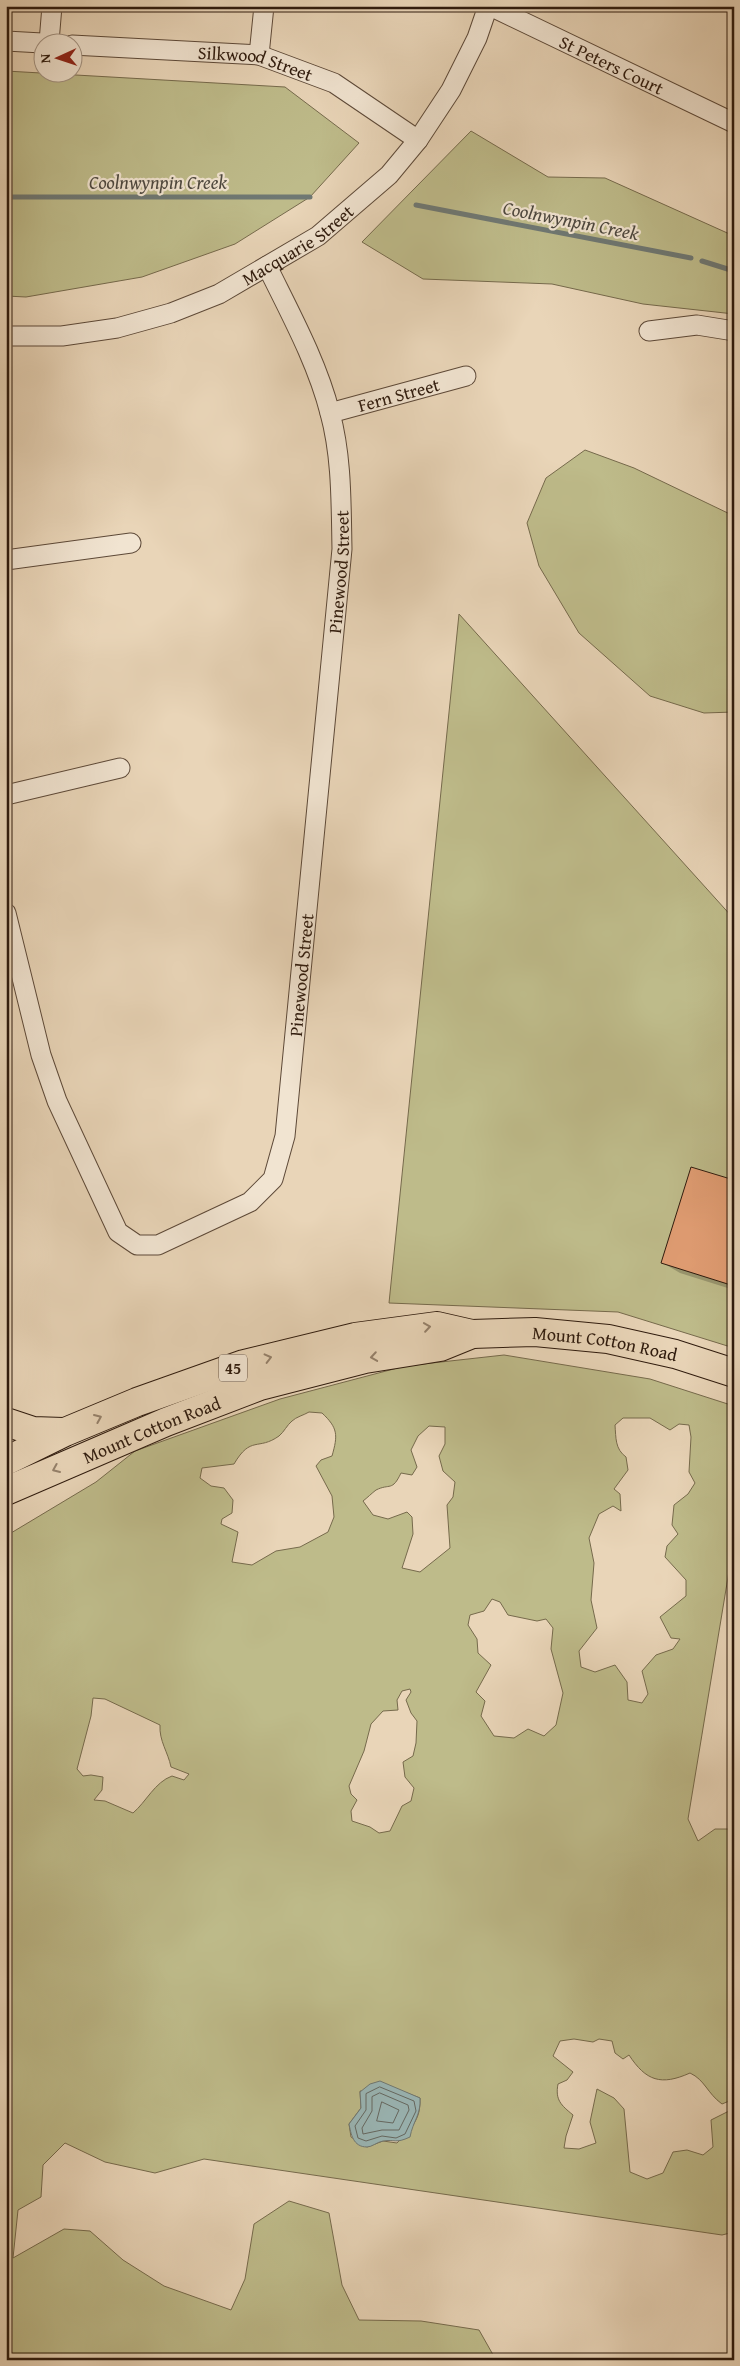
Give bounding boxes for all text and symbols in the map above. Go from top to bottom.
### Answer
street label: St Peters Court [555,28,669,101]
north arrow [32,32,82,82]
street label: Silkwood Street [197,38,318,88]
text: N [35,53,55,64]
water label: Coolnwynpin Creek [89,168,227,196]
water label: Coolnwynpin Creek [501,193,642,247]
street label: Macquarie Street [236,197,360,291]
street label: Fern Street [355,370,443,418]
street label: Pinewood Street [320,509,356,635]
street label: Pinewood Street [281,912,320,1038]
street label: Mount Cotton Road [531,1318,680,1368]
one-way arrow [423,1322,431,1333]
one-way arrow [370,1352,378,1362]
one-way arrow [263,1354,271,1364]
road number: 45 [219,1355,247,1382]
street label: Mount Cotton Road [78,1389,225,1470]
one-way arrow [93,1414,102,1425]
one-way arrow [52,1463,61,1473]

